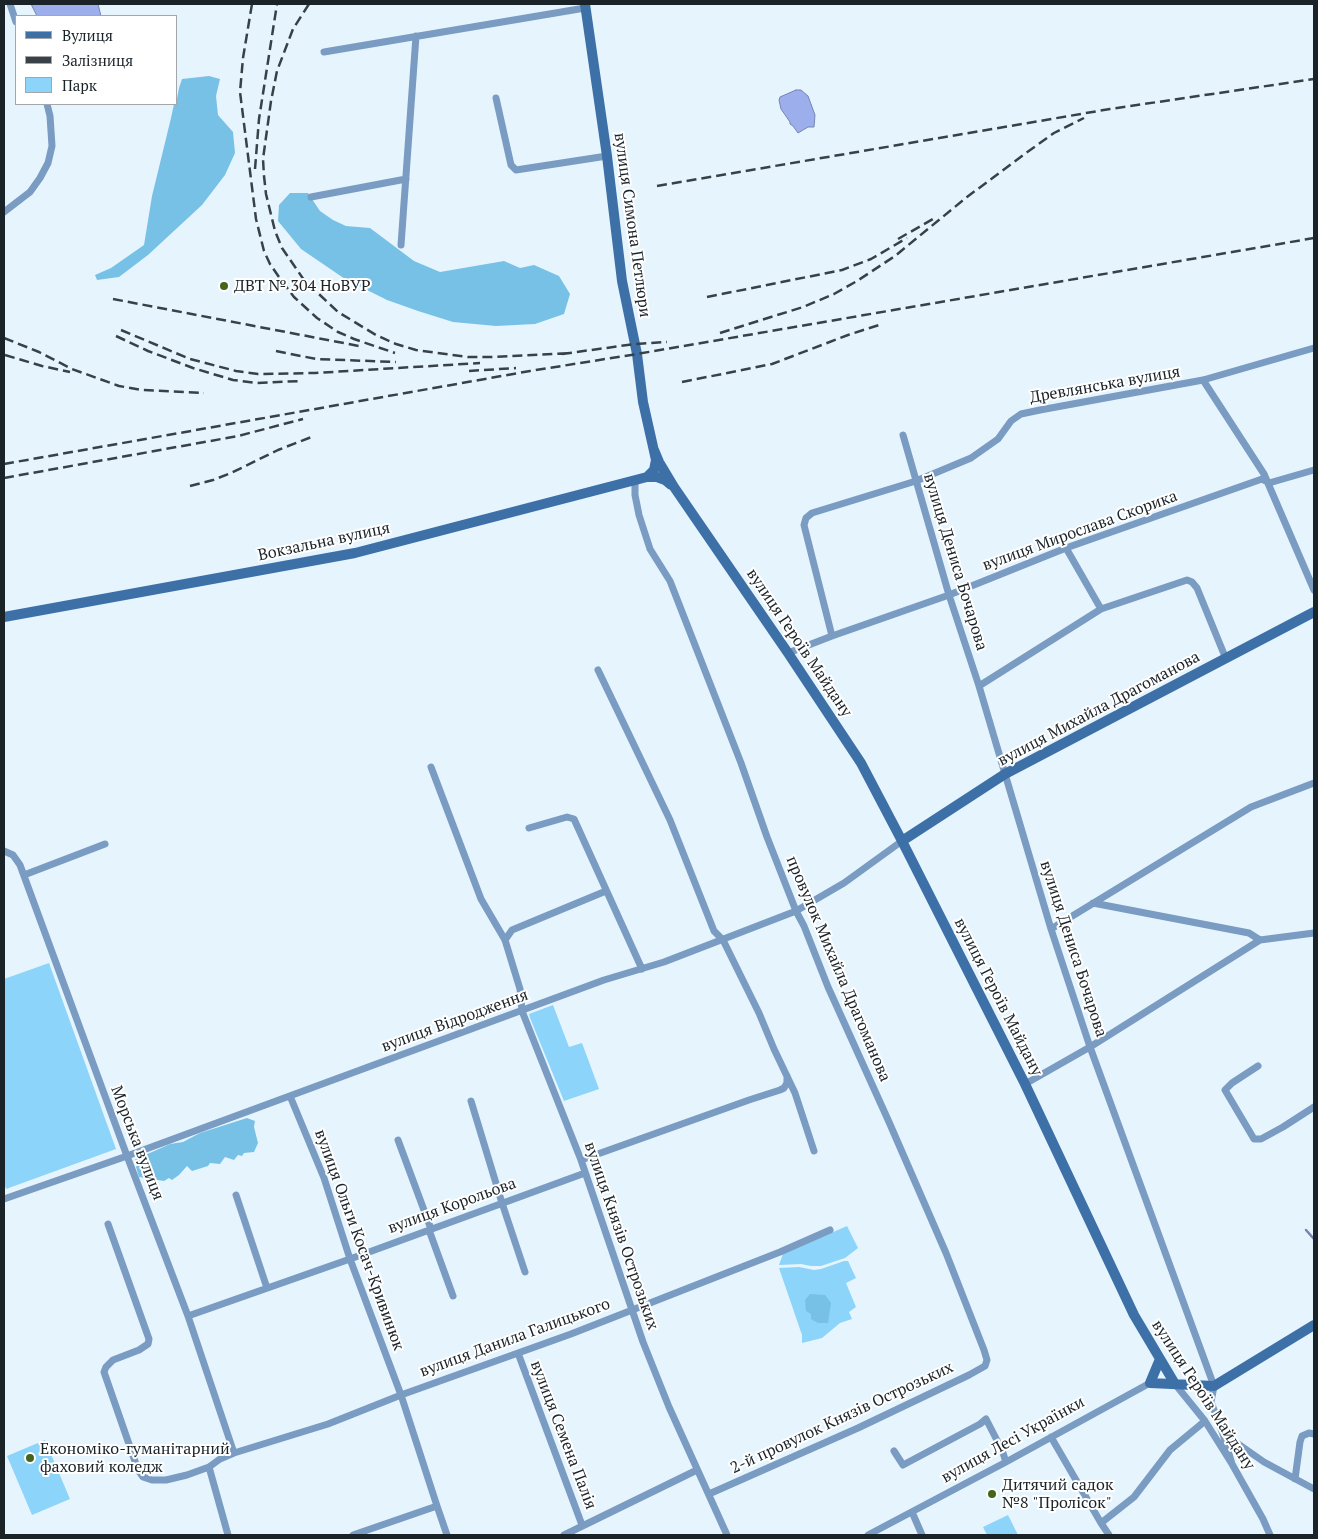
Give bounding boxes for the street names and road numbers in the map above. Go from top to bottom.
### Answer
street label: вулиця Симона Петлюри [610,131,654,319]
street label: Древлянська вулиця [1028,362,1182,408]
street label: вулиця Дениса Бочарова [919,471,991,653]
street label: вулиця Мирослава Скорика [980,487,1180,575]
street label: Вокзальна вулиця [256,519,392,565]
street label: вулиця Героїв Майдану [742,565,856,721]
street label: вулиця Михайла Драгоманова [995,647,1203,771]
street label: провулок Михайла Драгоманова [782,853,894,1085]
street label: вулиця Дениса Бочарова [1035,858,1111,1040]
street label: вулиця Героїв Майдану [950,915,1046,1079]
street label: вулиця Відродження [379,986,531,1056]
street label: Морська вулиця [106,1083,168,1203]
street label: вулиця Ольги Косач-Кривинюк [310,1127,408,1353]
street label: вулиця Князів Острозьких [580,1139,662,1333]
street label: вулиця Корольова [385,1174,519,1238]
street label: вулиця Данила Галицького [417,1295,613,1381]
street label: вулиця Героїв Майдану [1147,1316,1259,1474]
street label: вулиця Семена Палія [526,1358,600,1512]
street label: 2-й провулок Князів Острозьких [728,1358,956,1478]
street label: вулиця Лесі Українки [938,1393,1088,1487]

